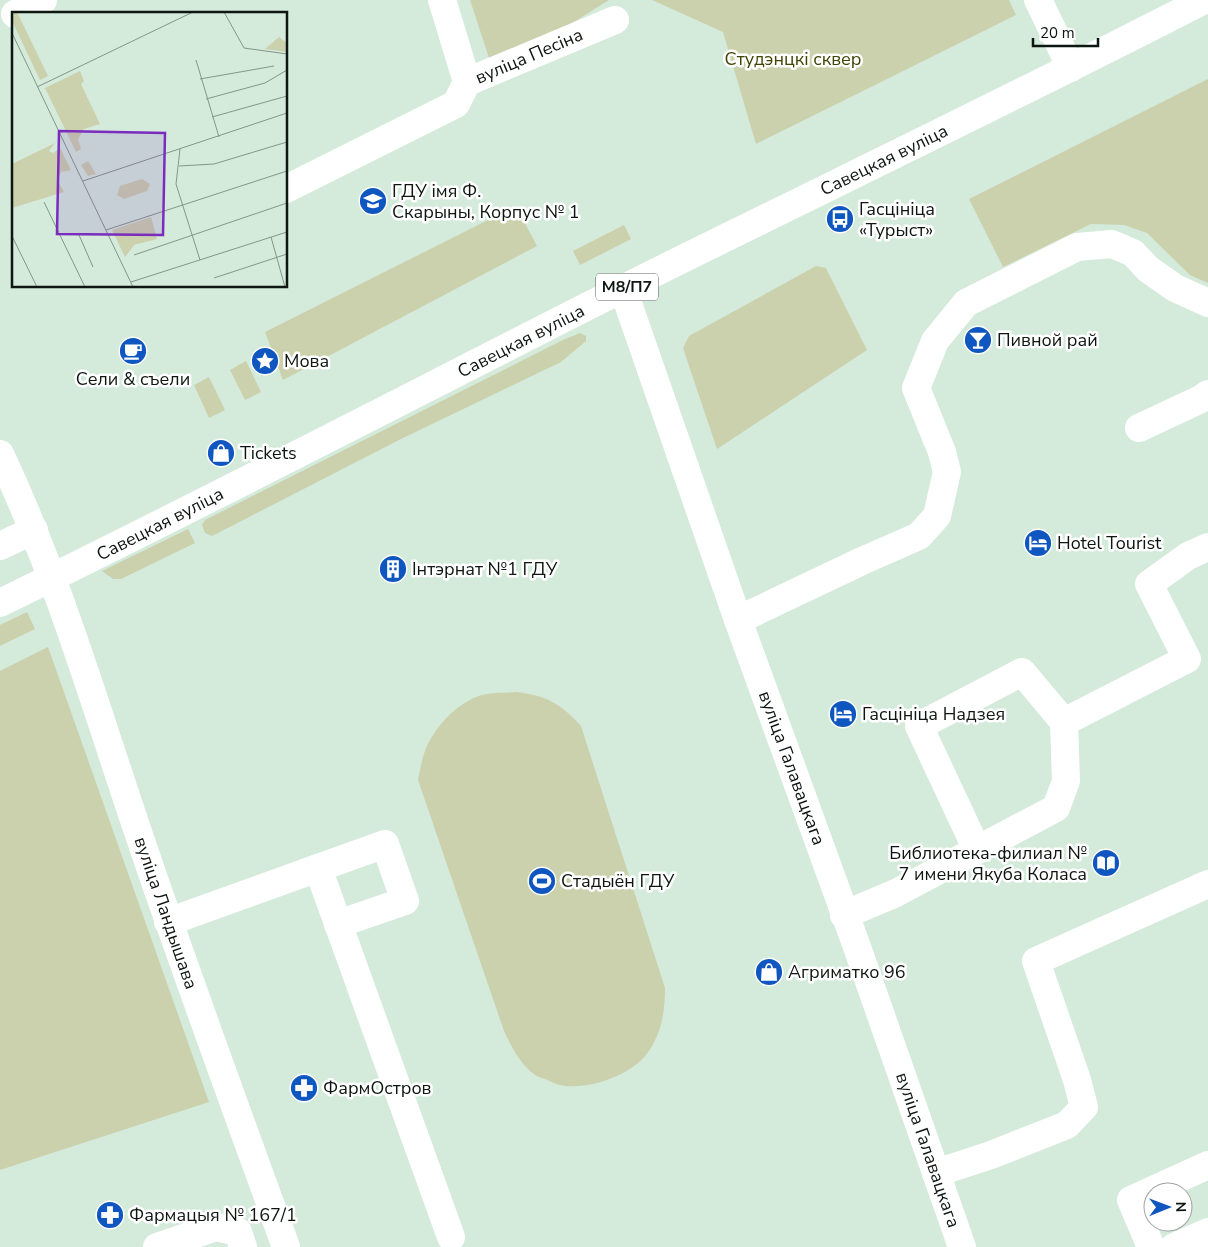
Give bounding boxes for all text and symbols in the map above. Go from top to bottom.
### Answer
inset map [12,12,288,288]
scale bar [1033,15,1098,47]
street label: вуліца Песіна [471,22,587,90]
text: 20 m [1040,23,1075,43]
park label: Студэнцкі сквер [725,47,861,71]
street label: Савецкая вуліца [816,119,952,201]
place label: ГДУ імя Ф. Скарыны, Корпус № 1 [392,179,580,224]
school or university icon: ГДУ імя Ф. Скарыны, Корпус № 1 [358,186,388,216]
place label: Гасцініца «Турыст» [859,197,935,242]
bus stop icon: Гасцініца «Турыст» [825,204,855,234]
road number: М8/П7 [596,274,658,300]
street label: Савецкая вуліца [453,299,589,383]
bar icon: Пивной рай [963,325,993,355]
place label: Пивной рай [997,328,1098,352]
cafe icon: Сели & съели [118,336,148,366]
place icon: Мова [250,346,280,376]
place label: Мова [284,349,329,373]
place label: Сели & съели [76,367,190,391]
shop icon: Tickets [206,438,236,468]
place label: Tickets [240,441,297,465]
street label: Савецкая вуліца [92,482,228,566]
hotel icon: Hotel Tourist [1023,528,1053,558]
place label: Hotel Tourist [1057,531,1162,555]
building icon: Інтэрнат №1 ГДУ [378,554,408,584]
place label: Інтэрнат №1 ГДУ [412,557,558,581]
street label: вуліца Галавацкага [753,688,831,848]
hotel icon: Гасцініца Надзея [828,699,858,729]
place label: Гасцініца Надзея [862,702,1005,726]
street label: вуліца Ландышава [129,834,203,992]
place label: Библиотека-филиал № 7 имени Якуба Коласа [889,841,1087,886]
library icon: Библиотека-филиал № 7 имени Якуба Коласа [1091,848,1121,878]
sports icon: Стадыён ГДУ [527,866,557,896]
place label: Стадыён ГДУ [561,869,675,893]
shop icon: Агриматко 96 [754,957,784,987]
place label: Агриматко 96 [788,960,906,984]
street label: вуліца Галавацкага [890,1069,966,1231]
pharmacy icon: ФармОстров [289,1073,319,1103]
place label: ФармОстров [323,1076,432,1100]
north arrow [1143,1182,1193,1232]
pharmacy icon: Фармацыя № 167/1 [95,1200,125,1230]
text: N [1171,1201,1190,1212]
place label: Фармацыя № 167/1 [129,1203,297,1227]

